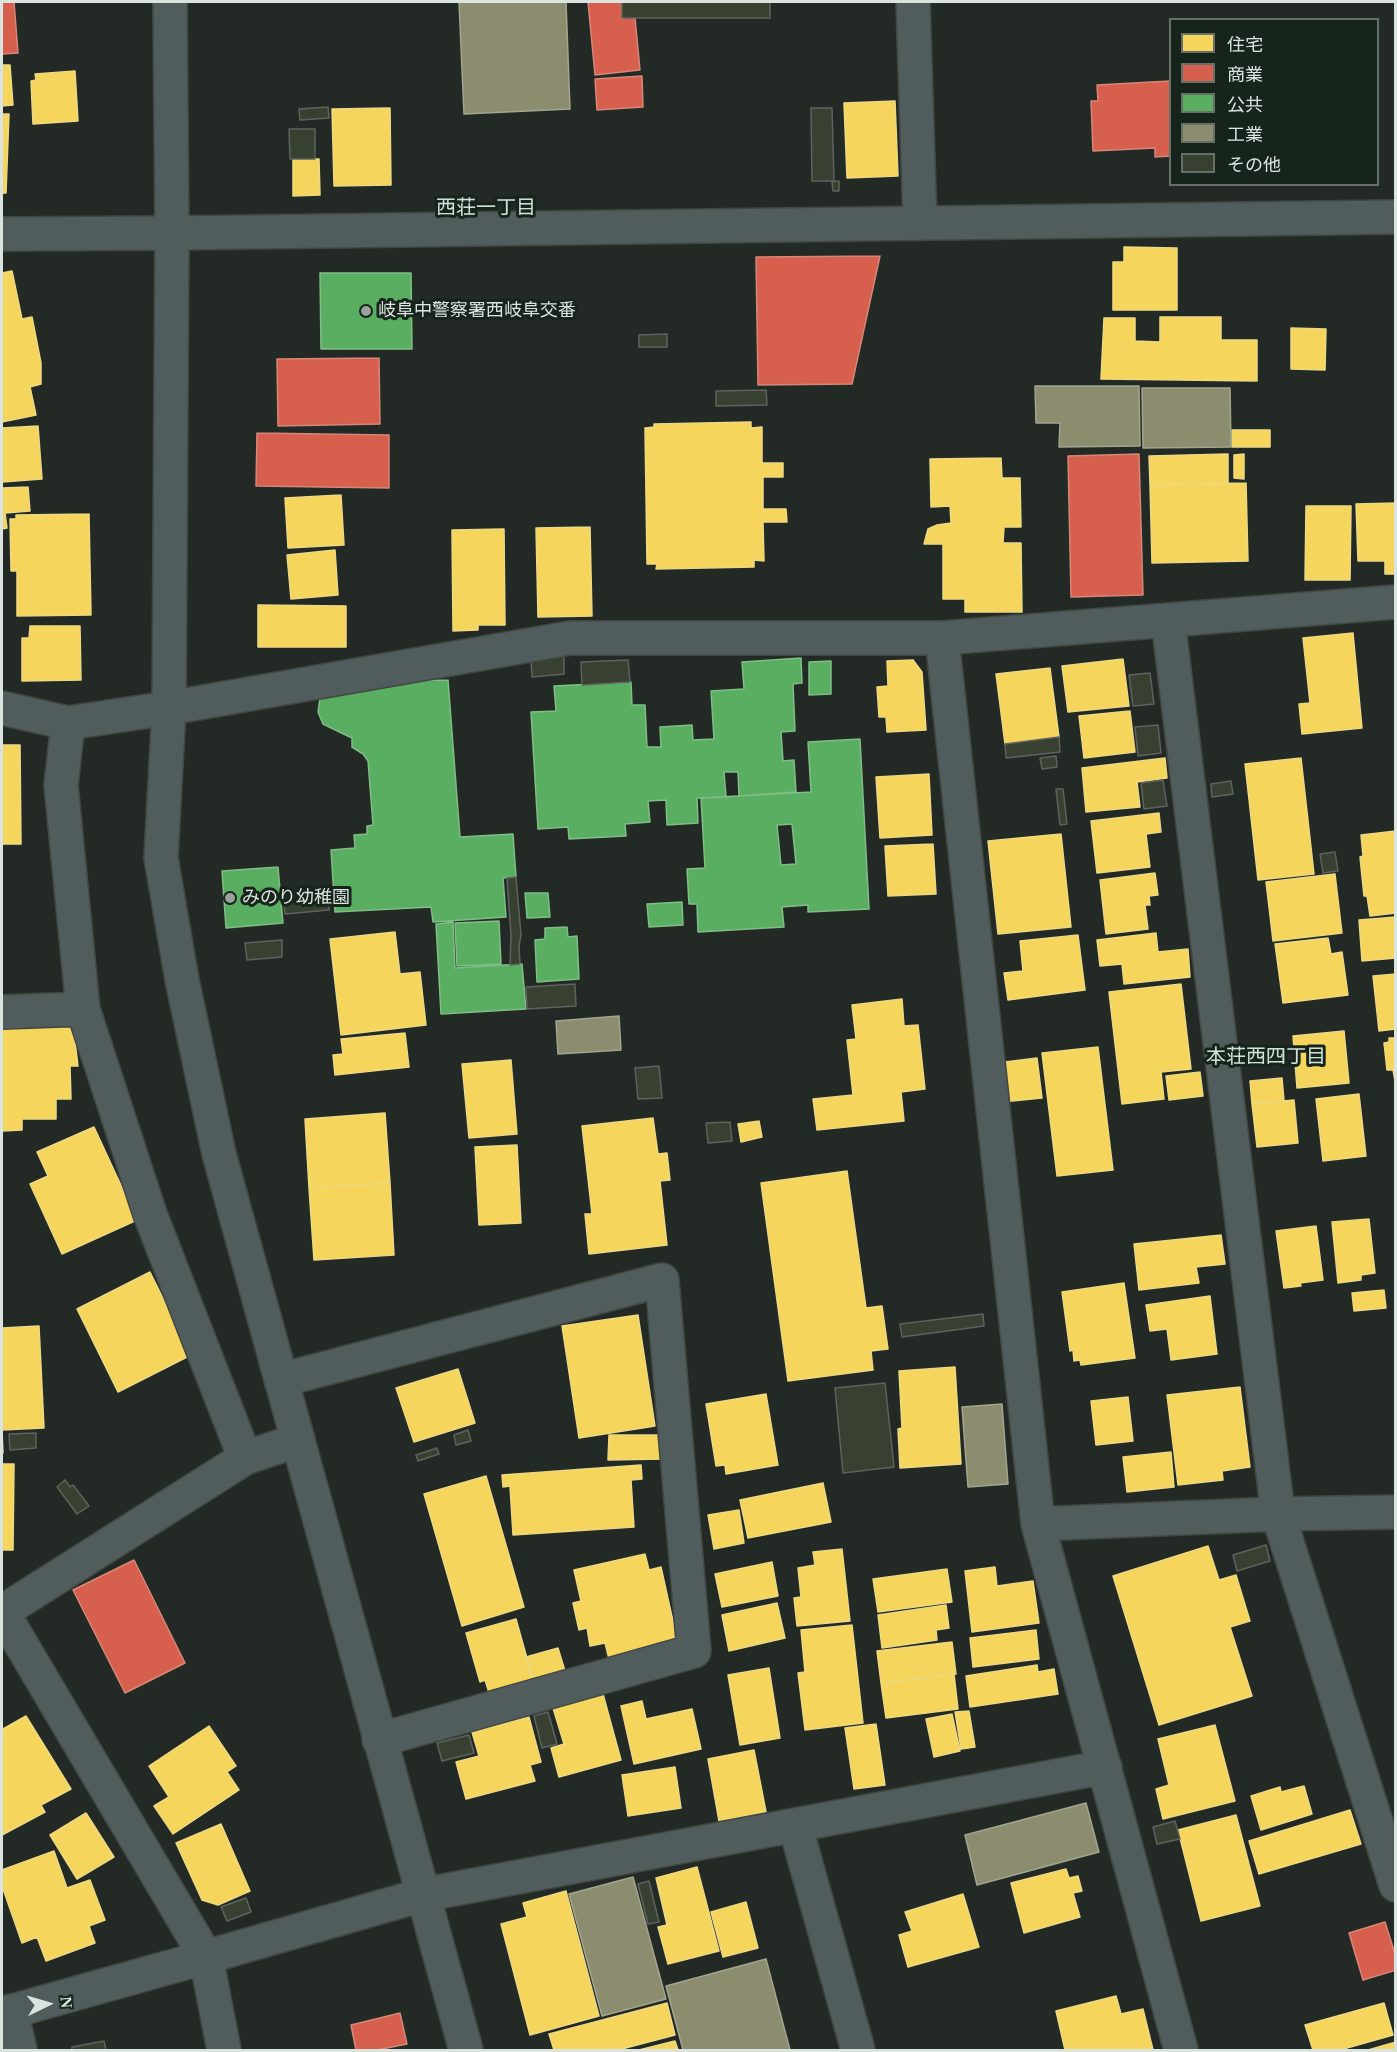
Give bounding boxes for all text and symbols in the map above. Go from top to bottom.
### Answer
legend [1169,18,1379,186]
text: 住宅 [1227,35,1263,55]
text: 商業 [1227,65,1263,85]
text: 公共 [1227,95,1263,115]
text: 工業 [1227,125,1263,145]
text: その他 [1227,155,1281,175]
district label: 西荘一丁目 [436,197,536,221]
place label: 岐阜中警察署西岐阜交番 [378,300,576,322]
marker: 岐阜中警察署西岐阜交番 [359,304,373,318]
place label: みのり幼稚園 [242,887,350,909]
marker: みのり幼稚園 [223,891,237,905]
district label: 本荘西四丁目 [1206,1046,1326,1070]
north arrow [18,1974,78,2034]
text: N [57,1996,75,2009]

